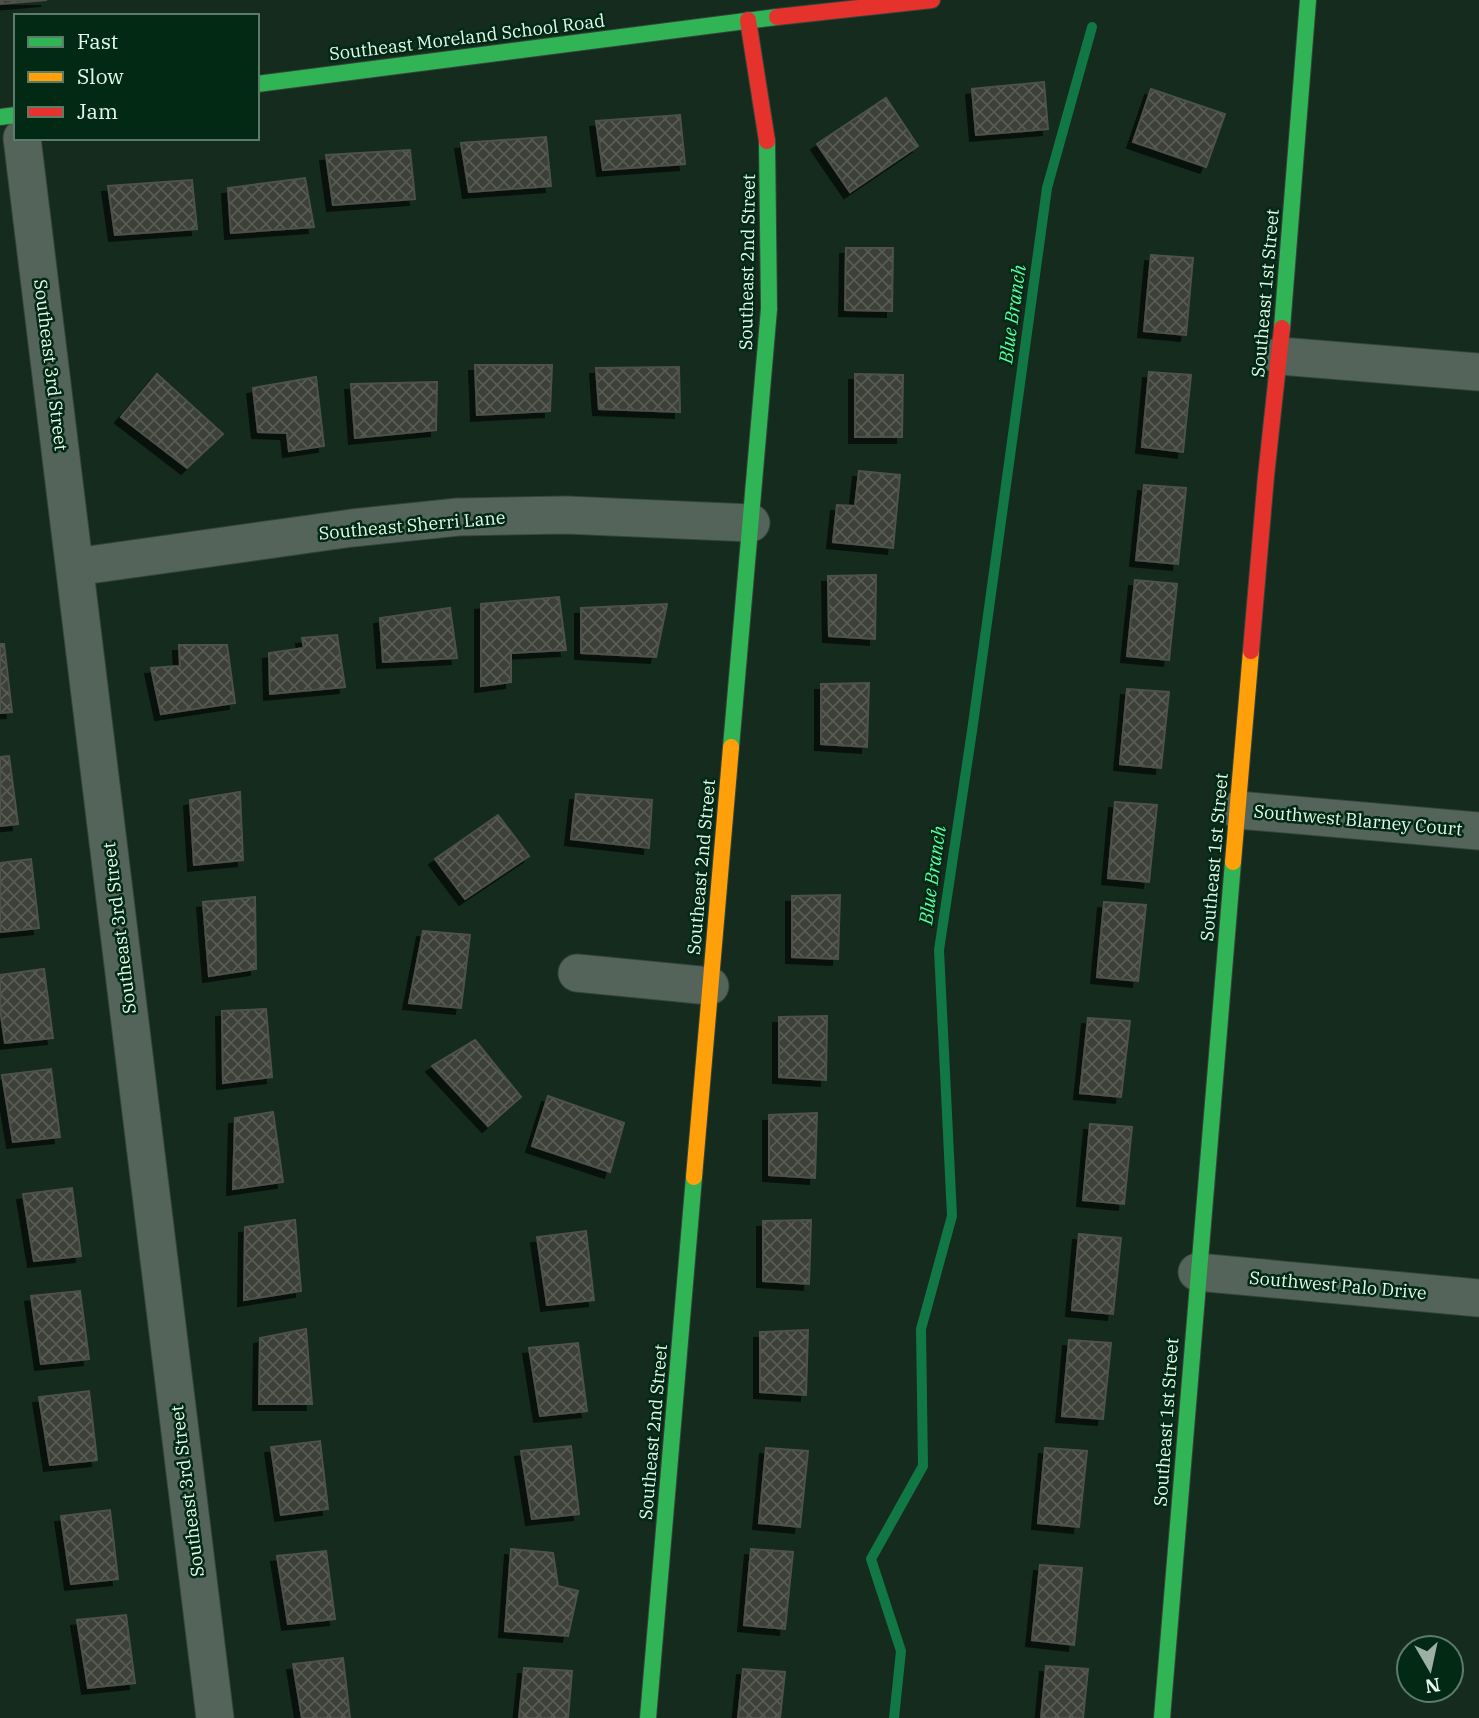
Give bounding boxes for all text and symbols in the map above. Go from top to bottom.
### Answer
street label: Southeast Moreland School Road [328,9,606,65]
legend [14,14,259,140]
text: Fast [77,27,118,55]
text: Slow [77,62,124,90]
text: Jam [77,97,118,125]
street label: Southeast 2nd Street [734,174,760,350]
street label: Southeast 1st Street [1246,208,1284,378]
water label: Blue Branch [993,262,1031,366]
street label: Southeast 3rd Street [29,278,73,452]
street label: Southeast Sherri Lane [318,505,506,545]
street label: Southeast 1st Street [1195,772,1233,942]
street label: Southeast 2nd Street [682,778,720,956]
street label: Southwest Blarney Court [1253,799,1463,841]
water label: Blue Branch [913,823,951,927]
street label: Southeast 3rd Street [97,841,141,1015]
street label: Southwest Palo Drive [1248,1266,1428,1304]
street label: Southeast 1st Street [1149,1337,1183,1507]
street label: Southeast 2nd Street [634,1343,672,1521]
street label: Southeast 3rd Street [165,1404,209,1578]
north arrow [1395,1634,1465,1704]
text: N [1423,1673,1442,1699]

